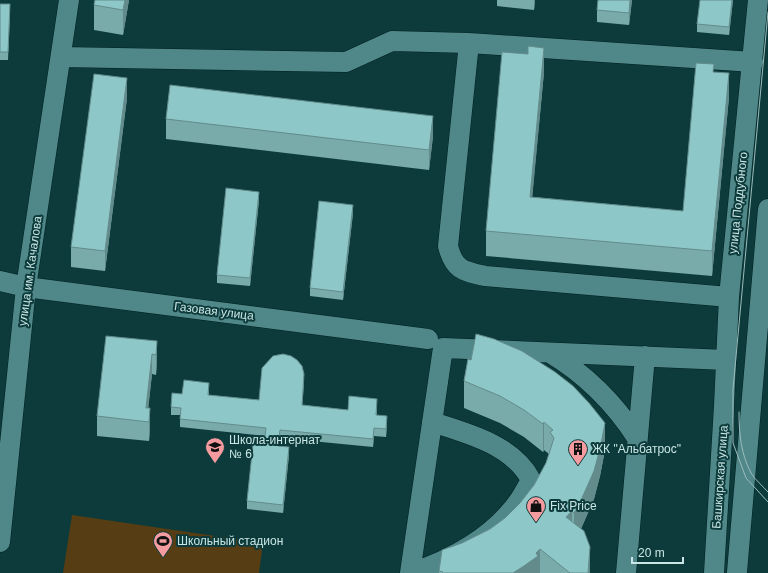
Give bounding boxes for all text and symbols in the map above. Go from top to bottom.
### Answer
street label: улица Поддубного [726,151,750,255]
street label: улица им. Качалова [15,215,45,327]
street label: Газовая улица [173,299,255,323]
street label: Башкирская улица [709,424,731,529]
place label: Школа-интернат № 6 [229,433,321,461]
school or university icon: Школа-интернат № 6 [204,436,226,464]
building icon: ЖК "Альбатрос" [567,438,589,466]
place label: ЖК "Альбатрос" [592,442,681,456]
shop icon: Fix Price [525,495,547,523]
place label: Fix Price [550,499,597,513]
sports icon: Школьный стадион [152,530,174,558]
place label: Школьный стадион [177,534,283,548]
scale bar [632,539,683,565]
text: 20 m [638,546,665,560]

